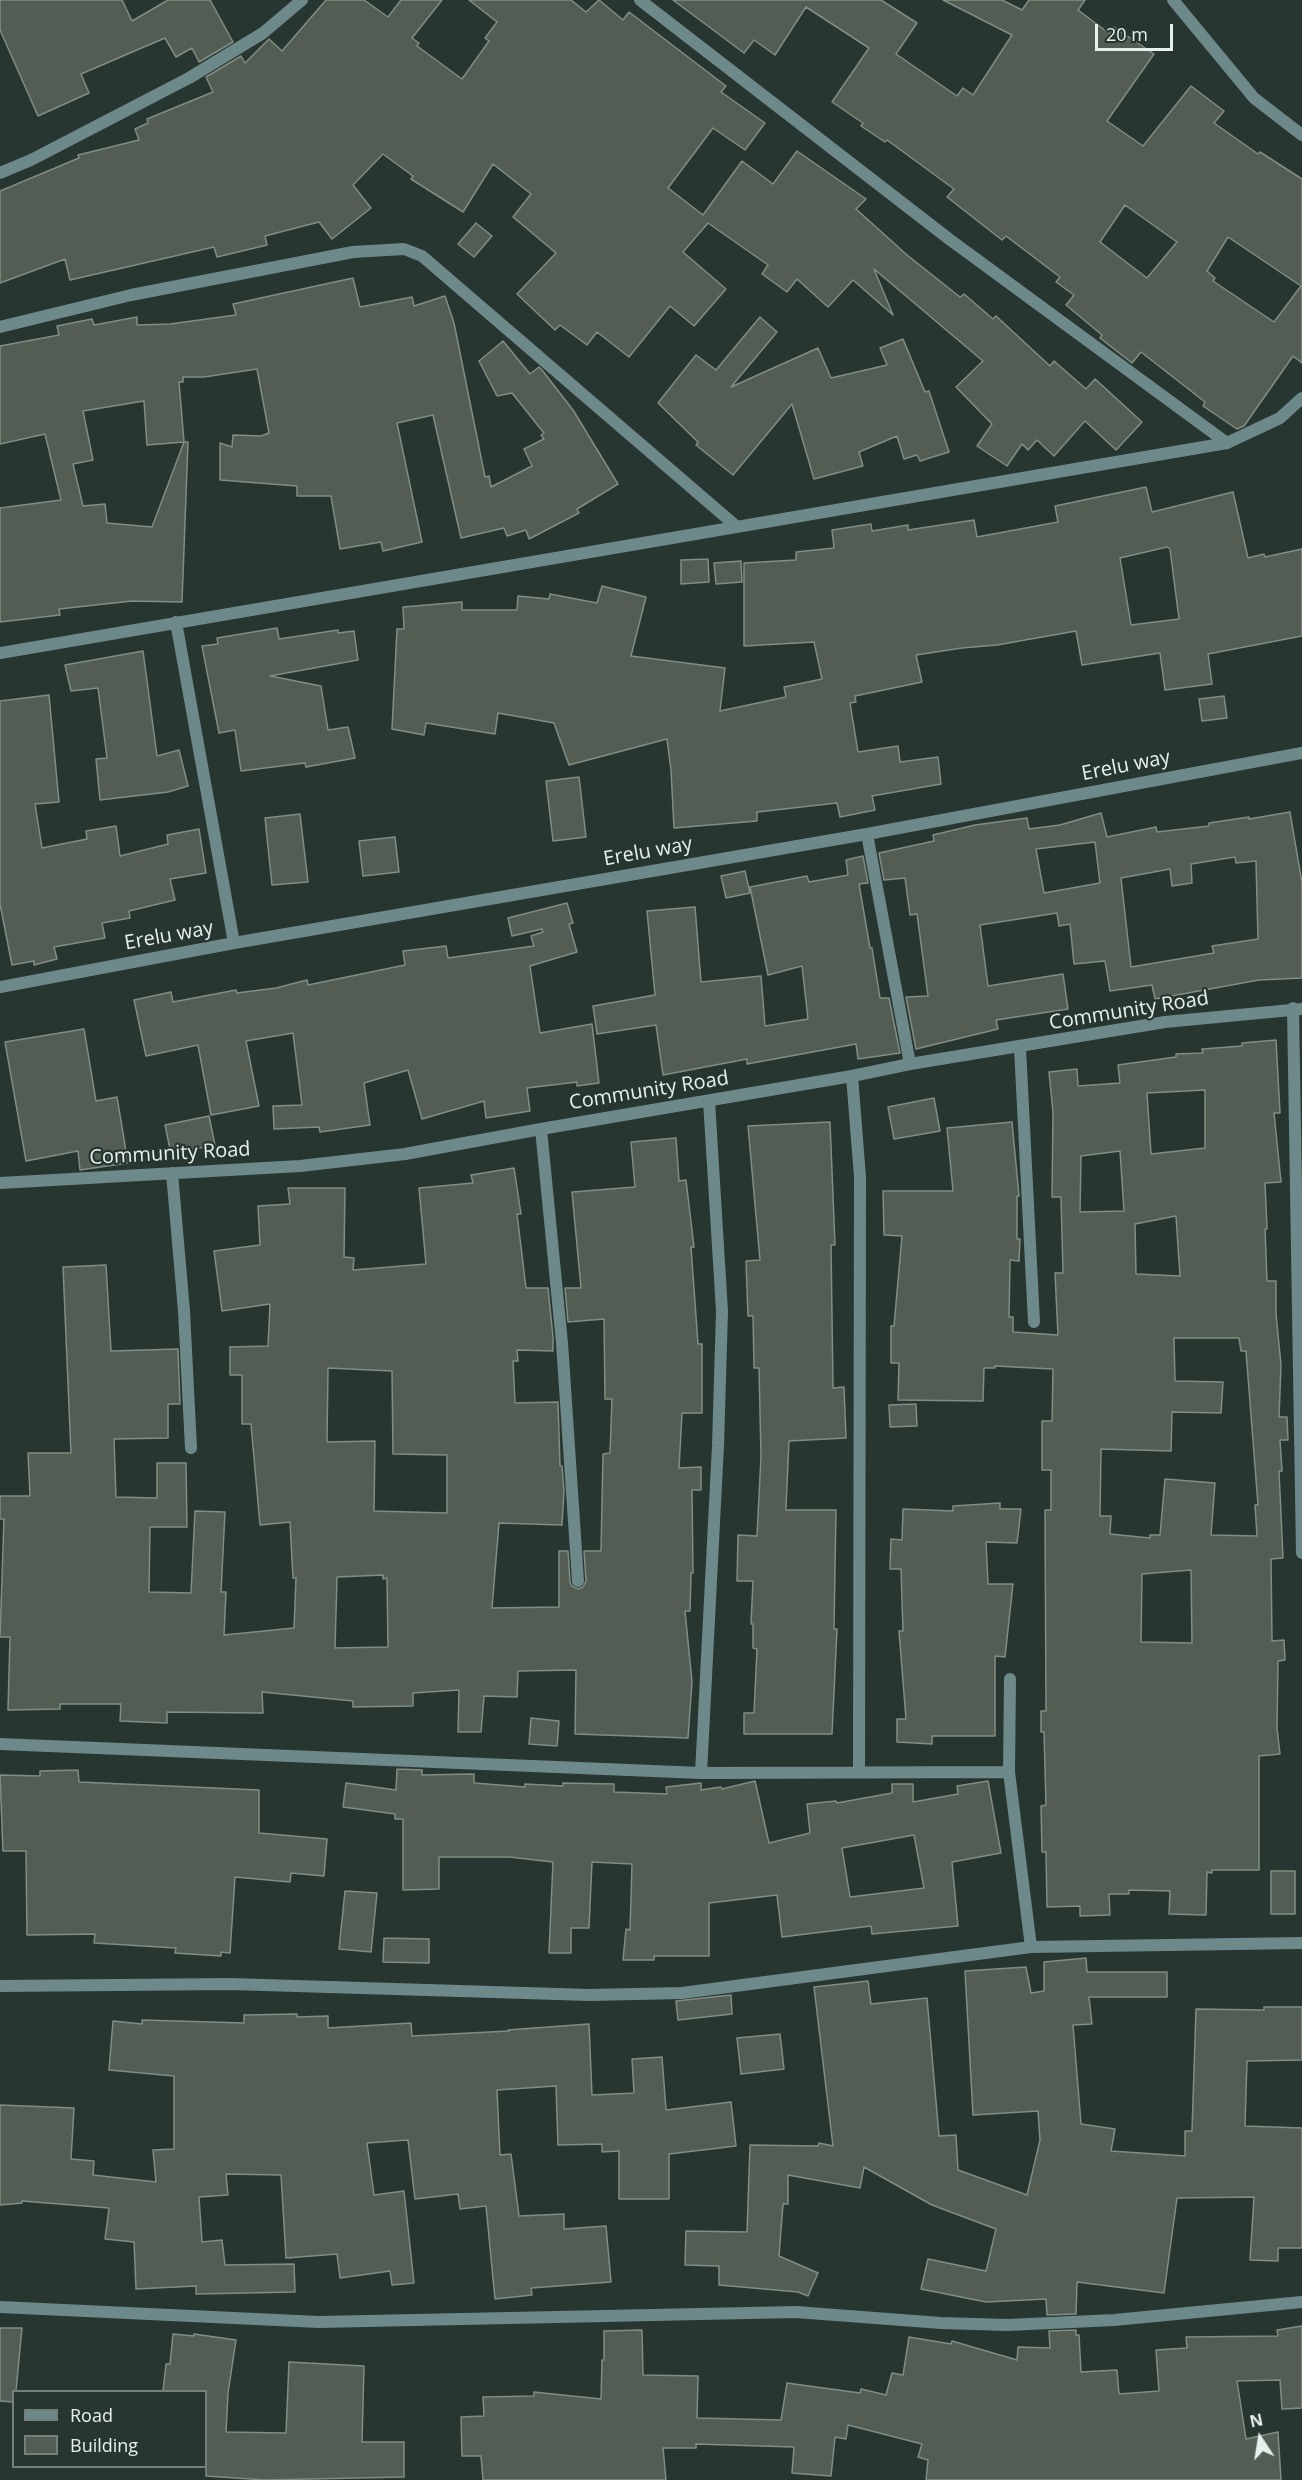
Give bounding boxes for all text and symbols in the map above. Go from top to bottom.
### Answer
scale bar [1098,12,1176,50]
text: 20 m [1106,22,1148,46]
street label: Erelu way [1080,746,1172,786]
street label: Erelu way [602,832,694,872]
street label: Erelu way [123,916,215,956]
street label: Community Road [1047,987,1211,1035]
street label: Community Road [567,1067,731,1115]
street label: Community Road [89,1138,251,1170]
legend [12,2390,207,2468]
text: Road [70,2403,113,2427]
north arrow [1230,2408,1290,2468]
text: N [1248,2408,1265,2433]
text: Building [70,2433,138,2457]

